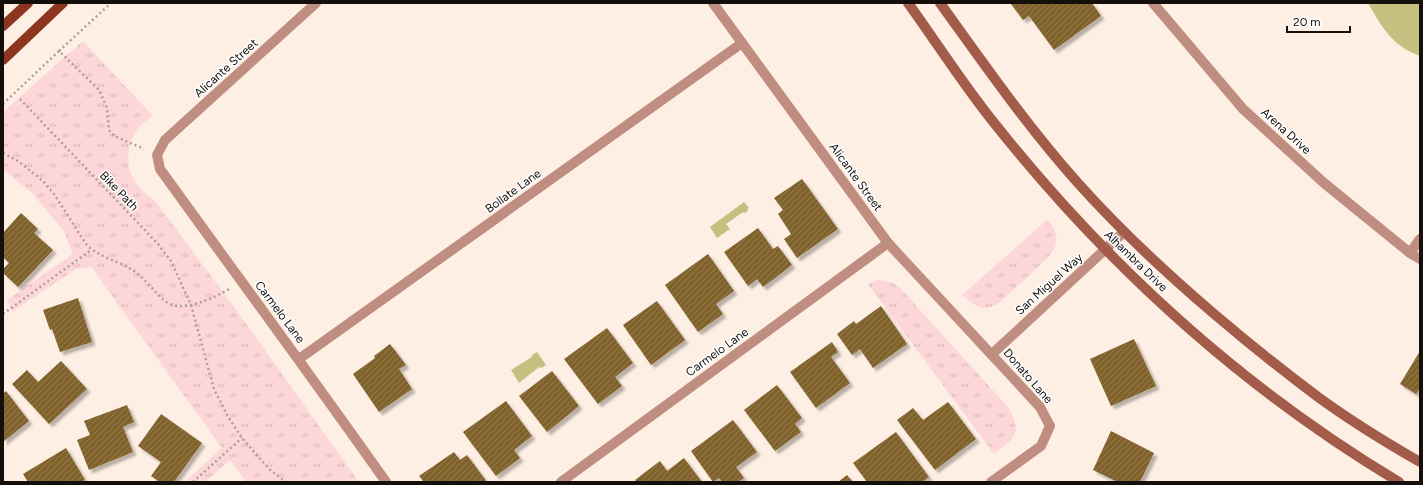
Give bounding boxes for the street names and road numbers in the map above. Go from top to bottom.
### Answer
street label: Alicante Street [191,36,261,100]
street label: Arena Drive [1258,105,1314,157]
street label: Alicante Street [827,140,886,214]
street label: Bollate Lane [482,166,544,216]
street label: Bike Path [97,168,141,214]
street label: Alhambra Drive [1102,228,1171,295]
street label: San Miguel Way [1013,250,1086,318]
street label: Carmelo Lane [252,278,308,346]
street label: Carmelo Lane [683,324,751,379]
street label: Donato Lane [1000,346,1056,407]

